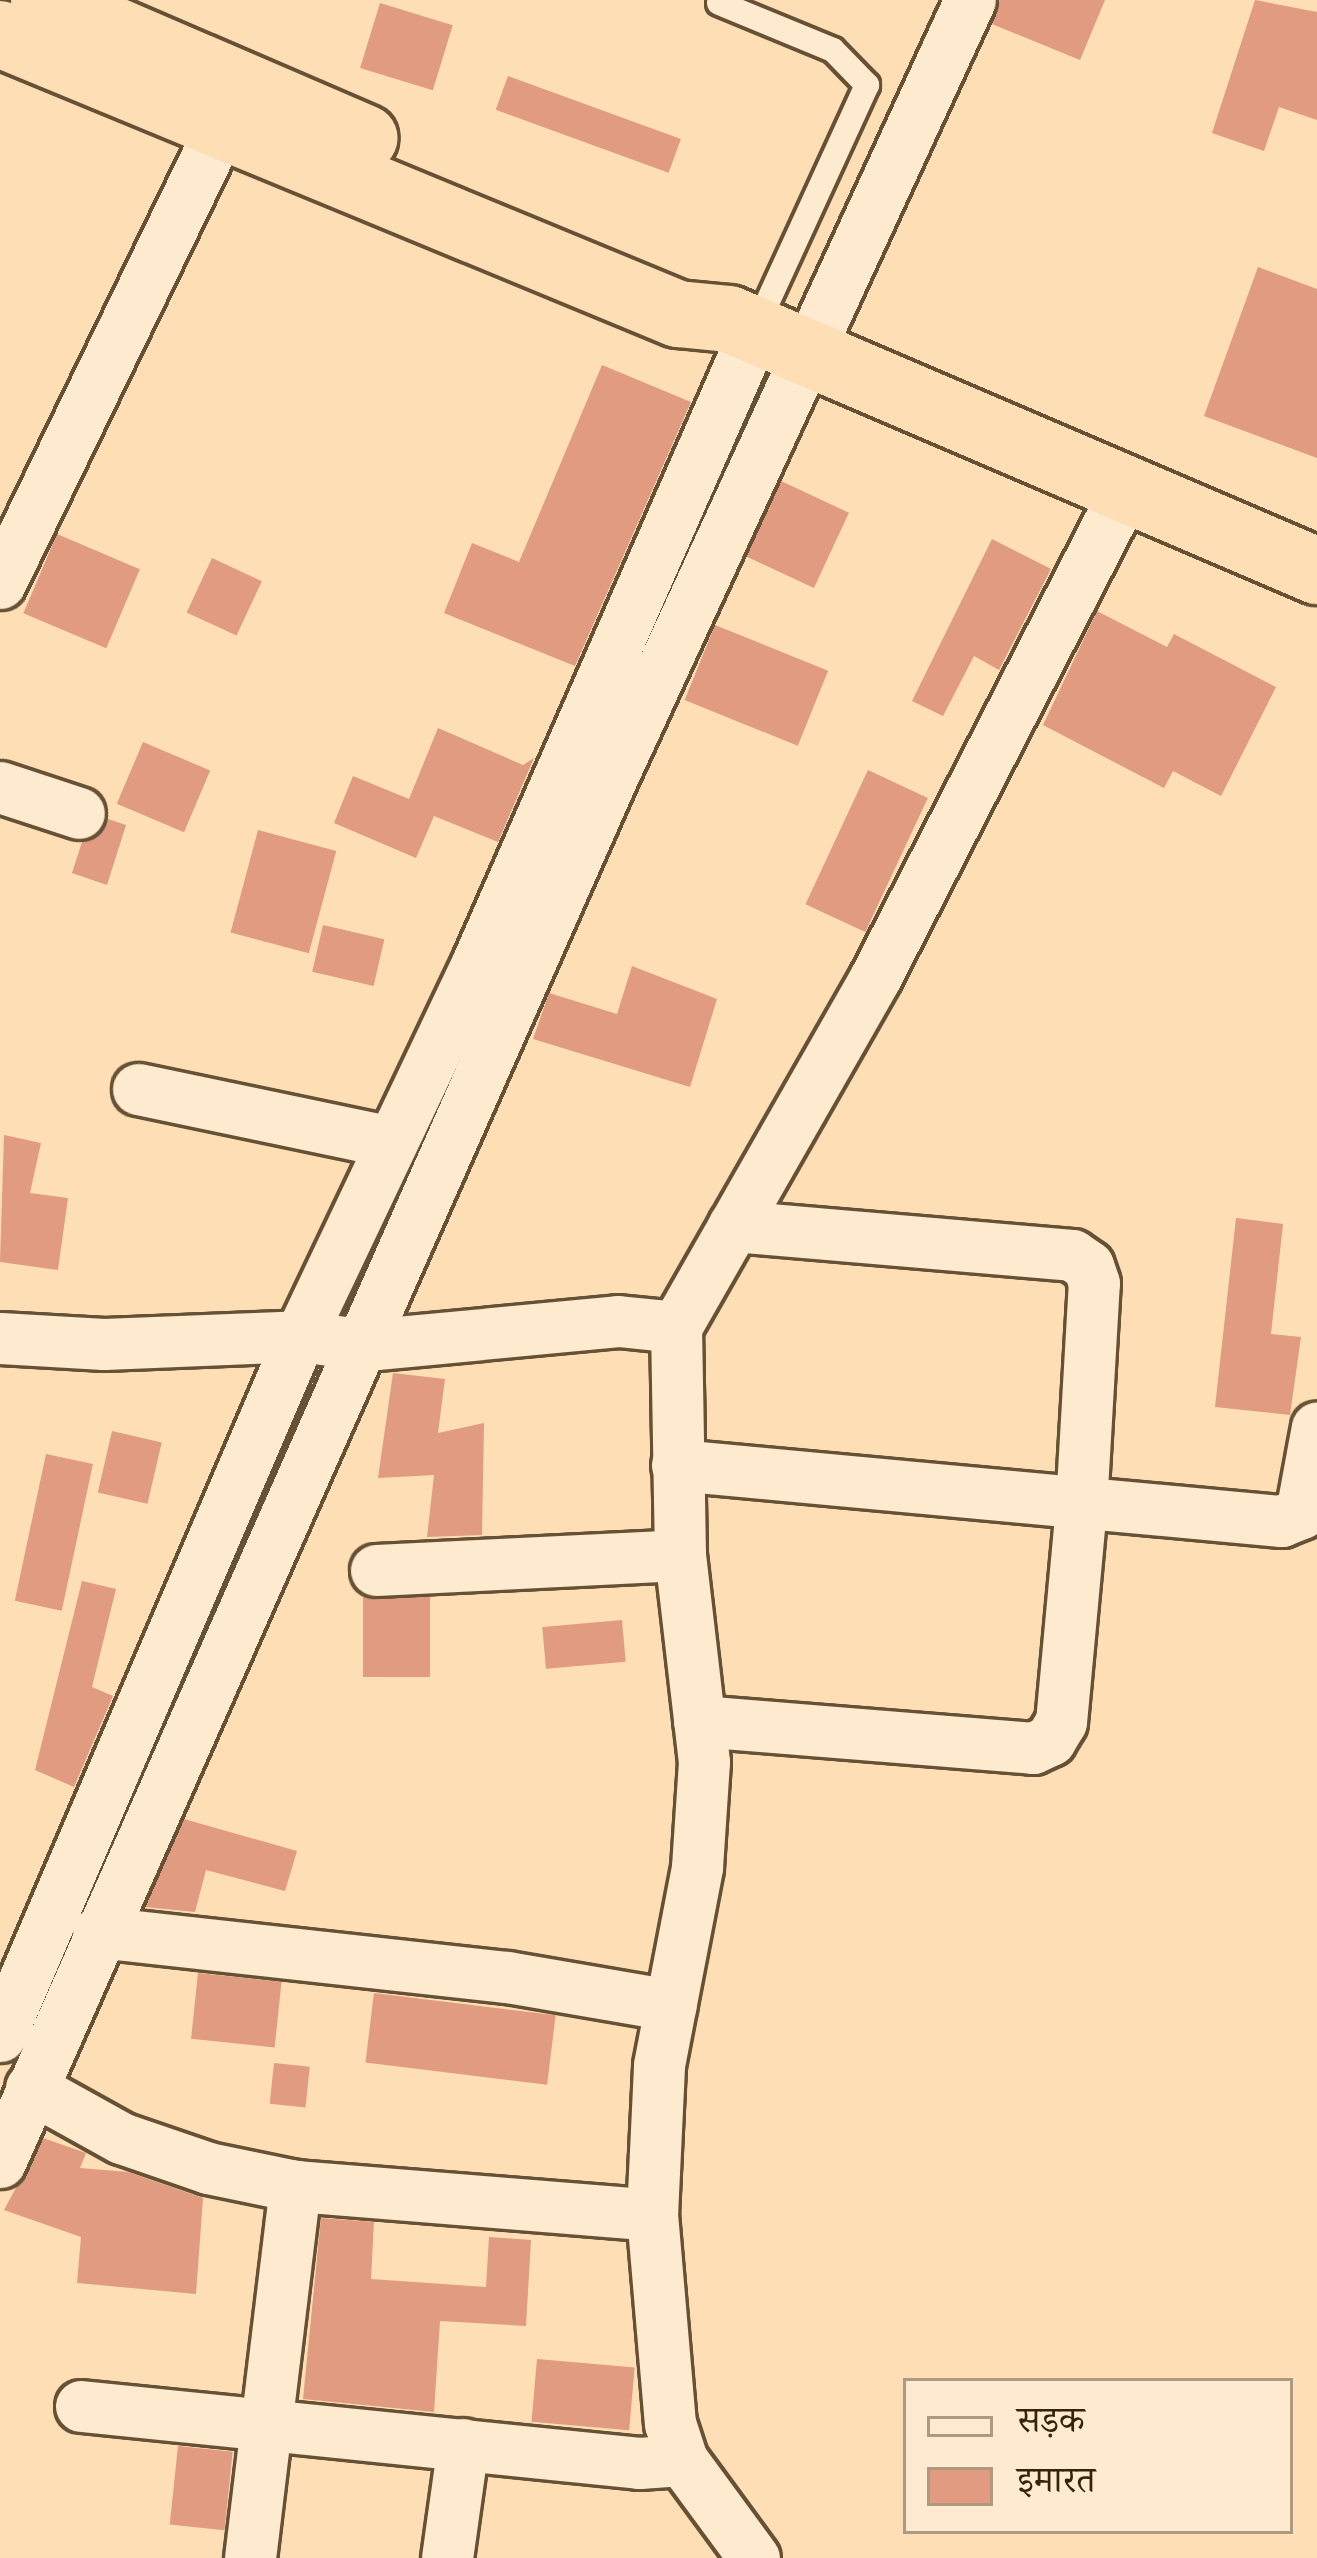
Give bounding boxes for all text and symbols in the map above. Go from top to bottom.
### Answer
legend [903,2378,1293,2534]
text: सड़क [1017,2398,1085,2443]
text: इमारत [1017,2458,1095,2503]

